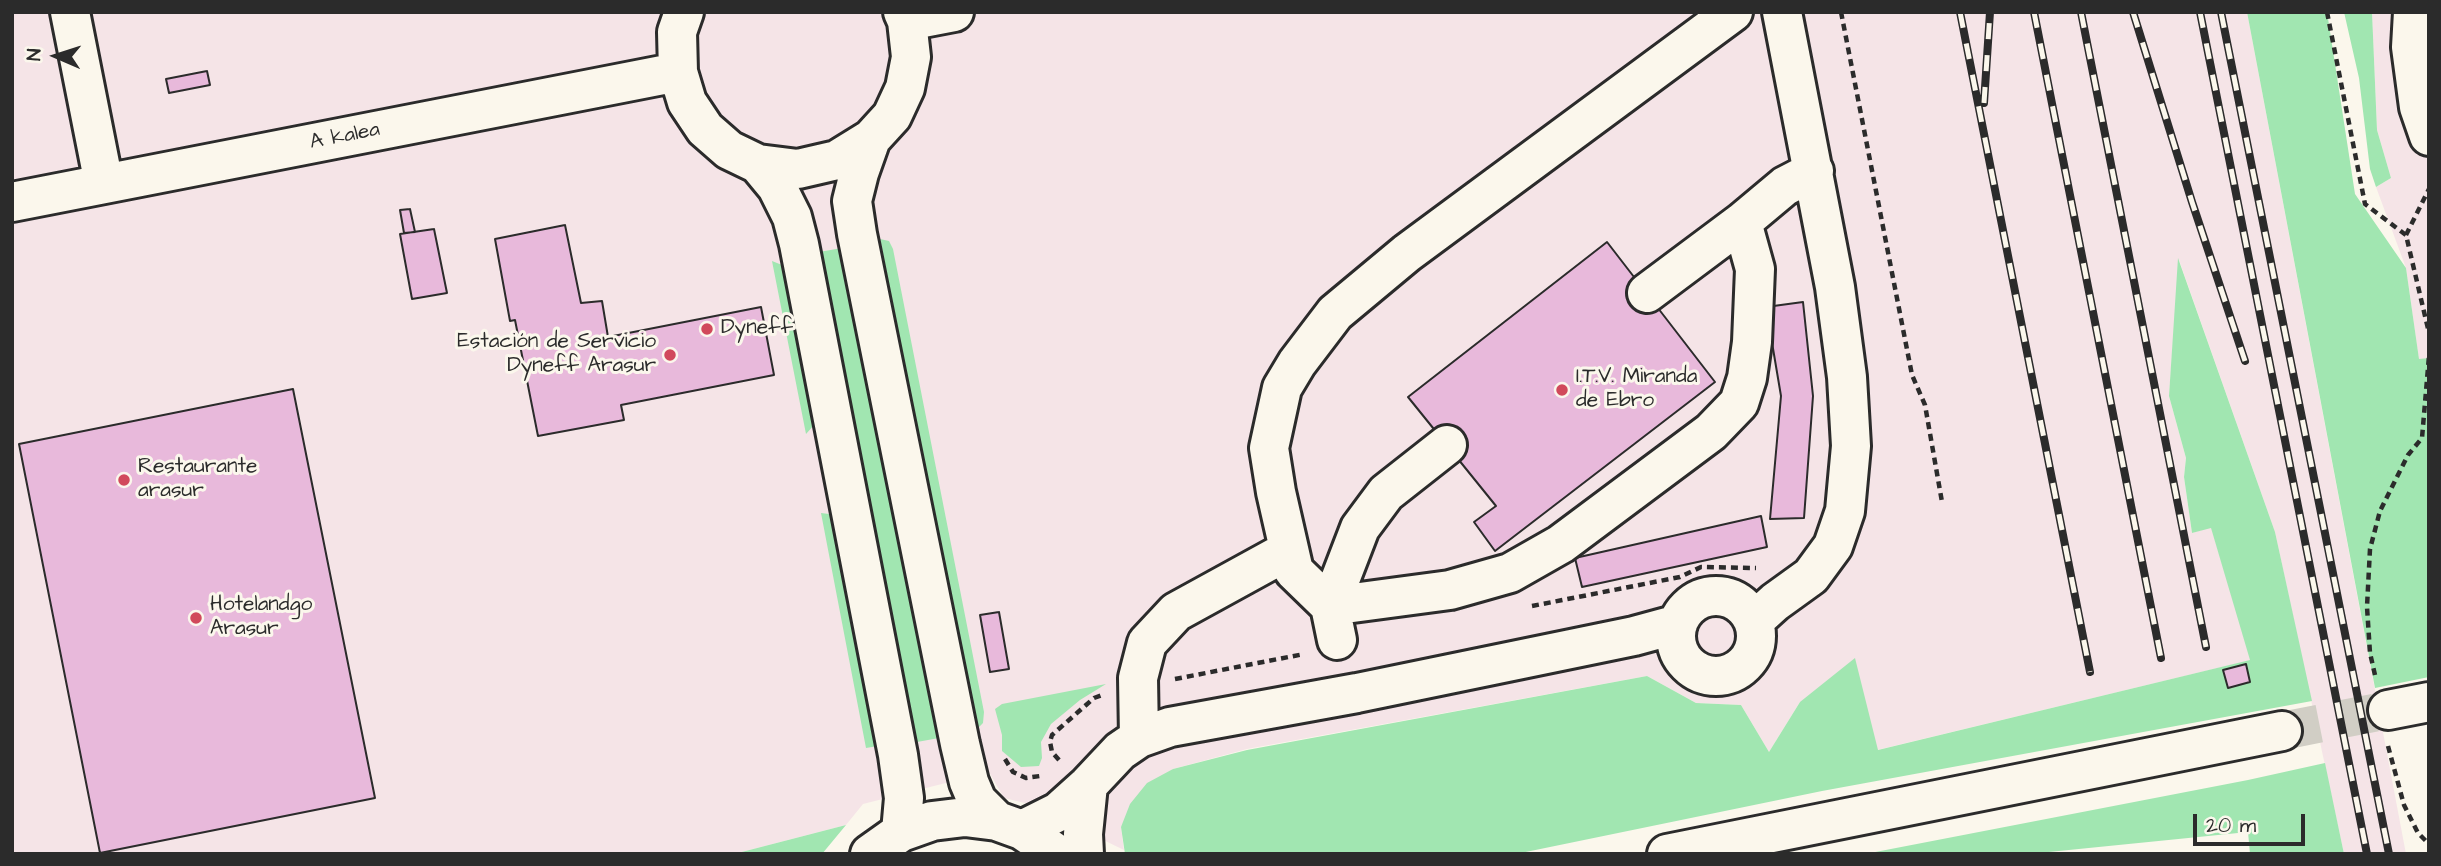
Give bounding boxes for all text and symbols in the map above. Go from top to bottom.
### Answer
north arrow [21,21,91,91]
text: N [21,48,48,62]
street label: A kalea [308,118,382,156]
place label: Dyneff [721,316,793,342]
marker: Dyneff [699,321,715,337]
place label: Estación de Servicio Dyneff Arasur [457,330,656,380]
marker: Estación de Servicio Dyneff Arasur [662,347,678,363]
place label: I.T.V. Miranda de Ebro [1576,365,1697,415]
marker: I.T.V. Miranda de Ebro [1554,382,1570,398]
place label: Restaurante arasur [138,455,257,505]
marker: Restaurante arasur [116,472,132,488]
place label: Hotelandgo Arasur [210,593,312,643]
marker: Hotelandgo Arasur [188,610,204,626]
scale bar [2196,800,2308,844]
text: 20 m [2206,811,2256,840]

